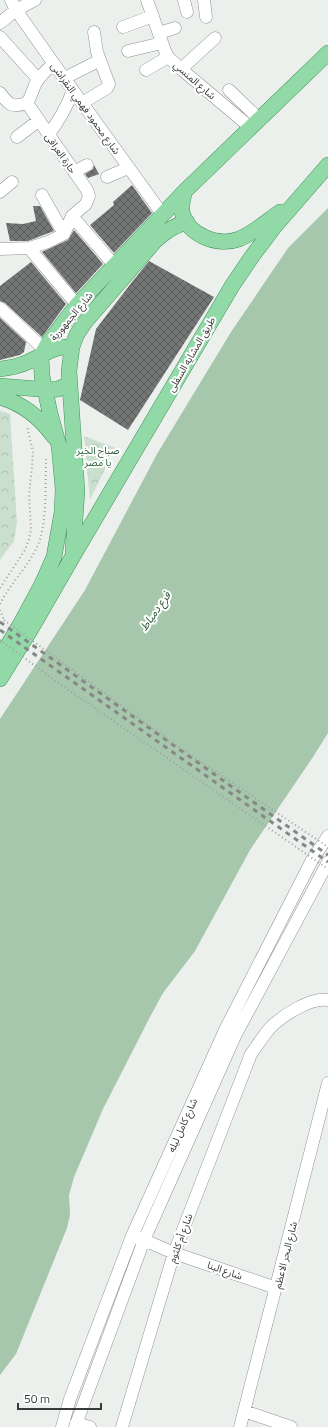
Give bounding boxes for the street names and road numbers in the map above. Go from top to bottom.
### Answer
street label: شارع المنسي [170,58,219,103]
street label: شارع محمود فهمي النقراشى [47,59,124,158]
street label: حارة العراقى [41,130,80,177]
street label: شارع الجمهورية [46,288,96,344]
street label: طريق المشايه السفلى [164,314,219,395]
street label: شارع كامل ليله [164,1096,201,1155]
street label: شارع أم كلثوم [165,1211,197,1265]
street label: شارع البحر الاعظم [270,1220,301,1290]
street label: شارع البنا [205,1257,245,1284]

